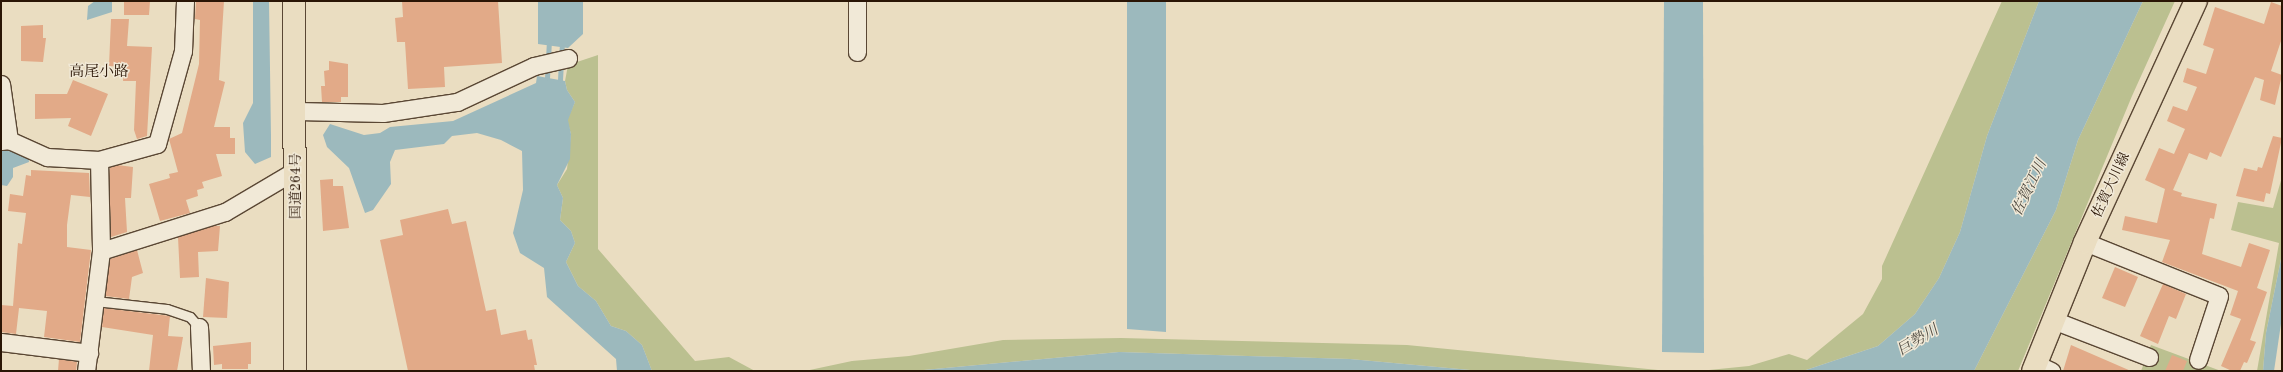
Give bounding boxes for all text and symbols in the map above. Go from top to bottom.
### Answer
district label: 高尾小路 [69,64,129,82]
street label: 佐賀大川線 [2089,150,2133,220]
street label: 国道264号 [288,153,304,219]
water label: 佐賀江川 [2009,157,2051,219]
water label: 巨勢川 [1894,322,1942,360]

